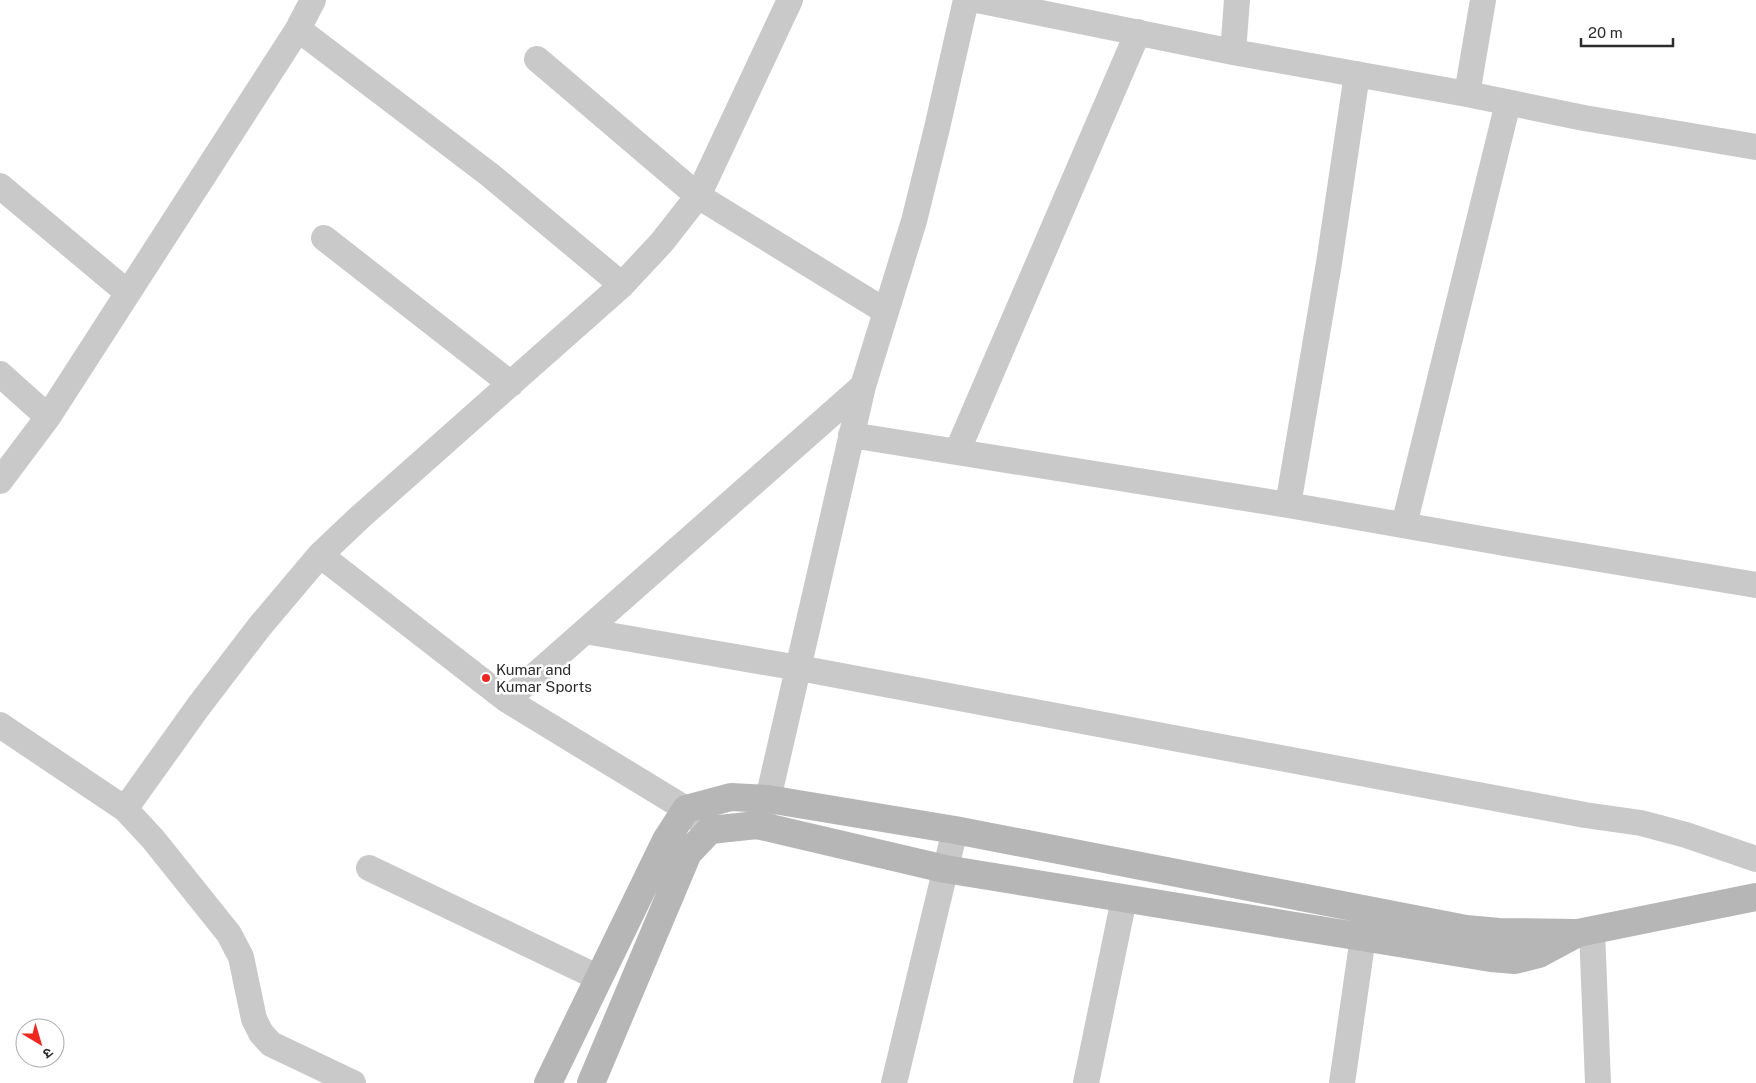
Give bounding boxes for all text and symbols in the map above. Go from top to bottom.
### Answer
scale bar [1581,15,1674,47]
text: 20 m [1588,24,1623,41]
place label: Kumar and Kumar Sports [496,661,592,695]
marker: Kumar and Kumar Sports [480,672,492,684]
north arrow [15,1018,65,1068]
text: उ [39,1044,56,1063]

